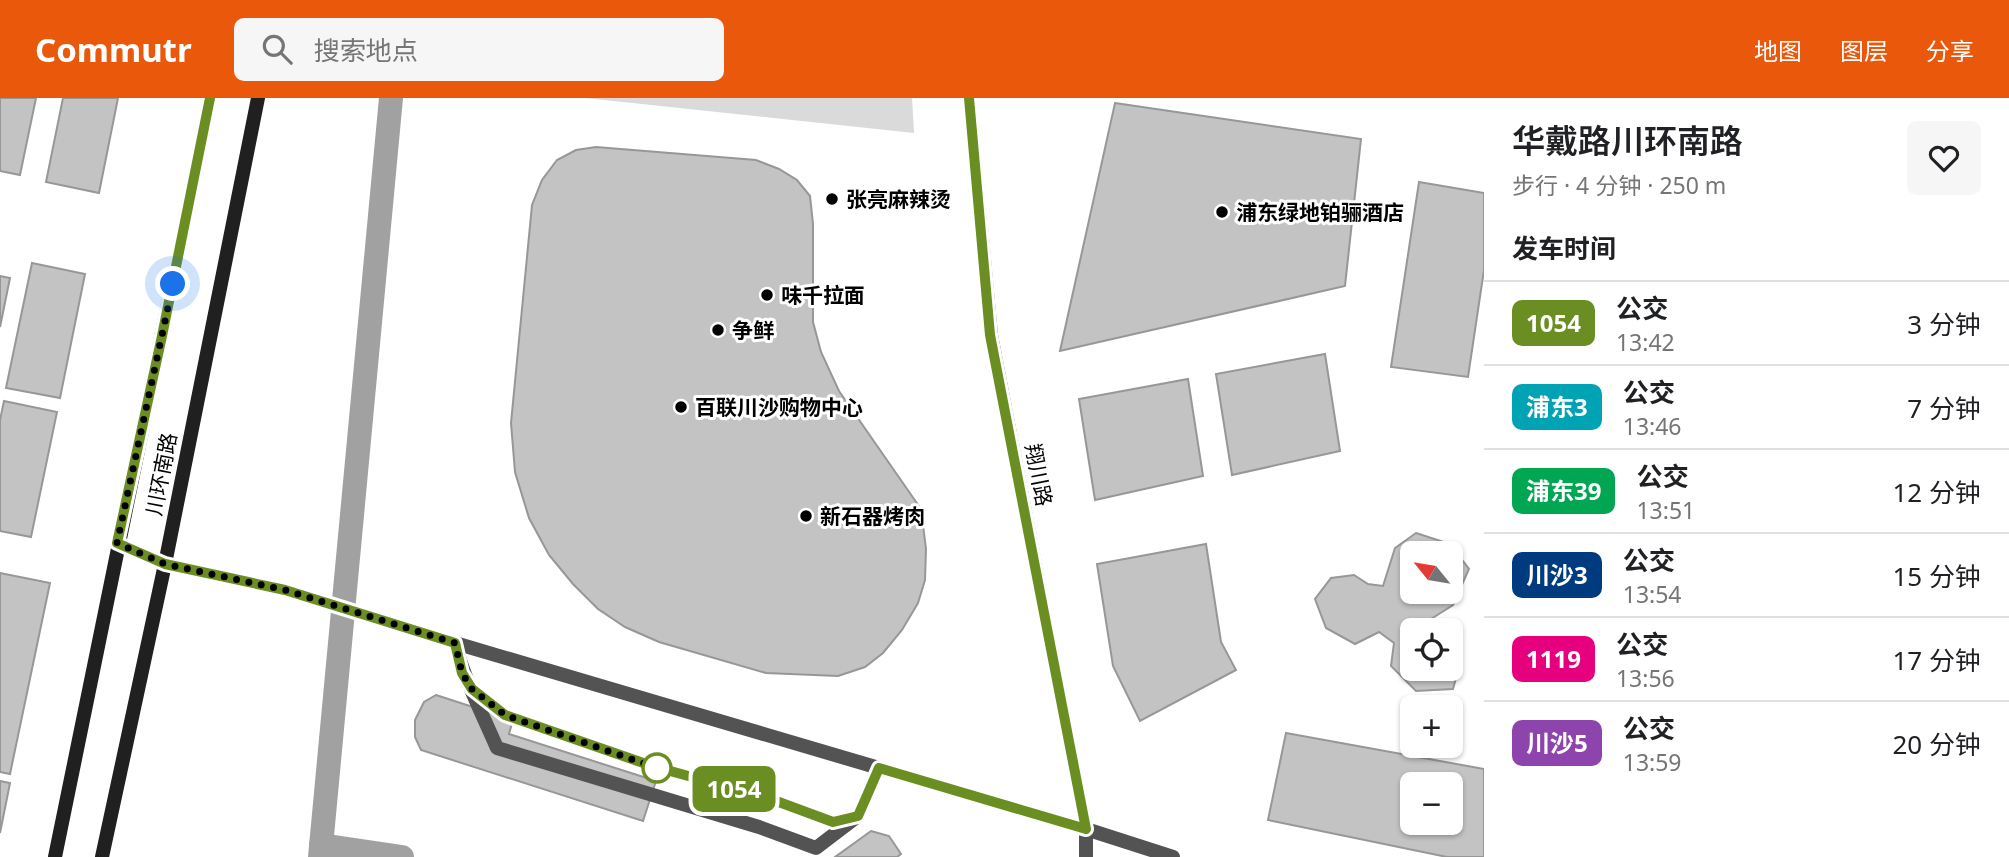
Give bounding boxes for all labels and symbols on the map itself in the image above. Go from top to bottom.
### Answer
place label: 张亮麻辣烫 [846,185,951,213]
marker: 张亮麻辣烫 [824,191,840,207]
place label: 浦东绿地铂骊酒店 [1236,198,1404,226]
marker: 浦东绿地铂骊酒店 [1214,204,1230,220]
your location [155,266,190,301]
place label: 味千拉面 [781,281,865,309]
marker: 味千拉面 [759,287,775,303]
place label: 争鲜 [732,316,774,344]
marker: 争鲜 [710,322,726,338]
place label: 百联川沙购物中心 [695,393,863,421]
marker: 百联川沙购物中心 [673,399,689,415]
street label: 川环南路 [139,430,183,518]
street label: 翔川路 [1019,441,1059,509]
place label: 新石器烤肉 [820,502,925,530]
marker: 新石器烤肉 [798,508,814,524]
north arrow [1400,541,1463,604]
unlabelled marker [642,753,672,783]
line badge: 1054 [685,766,783,812]

